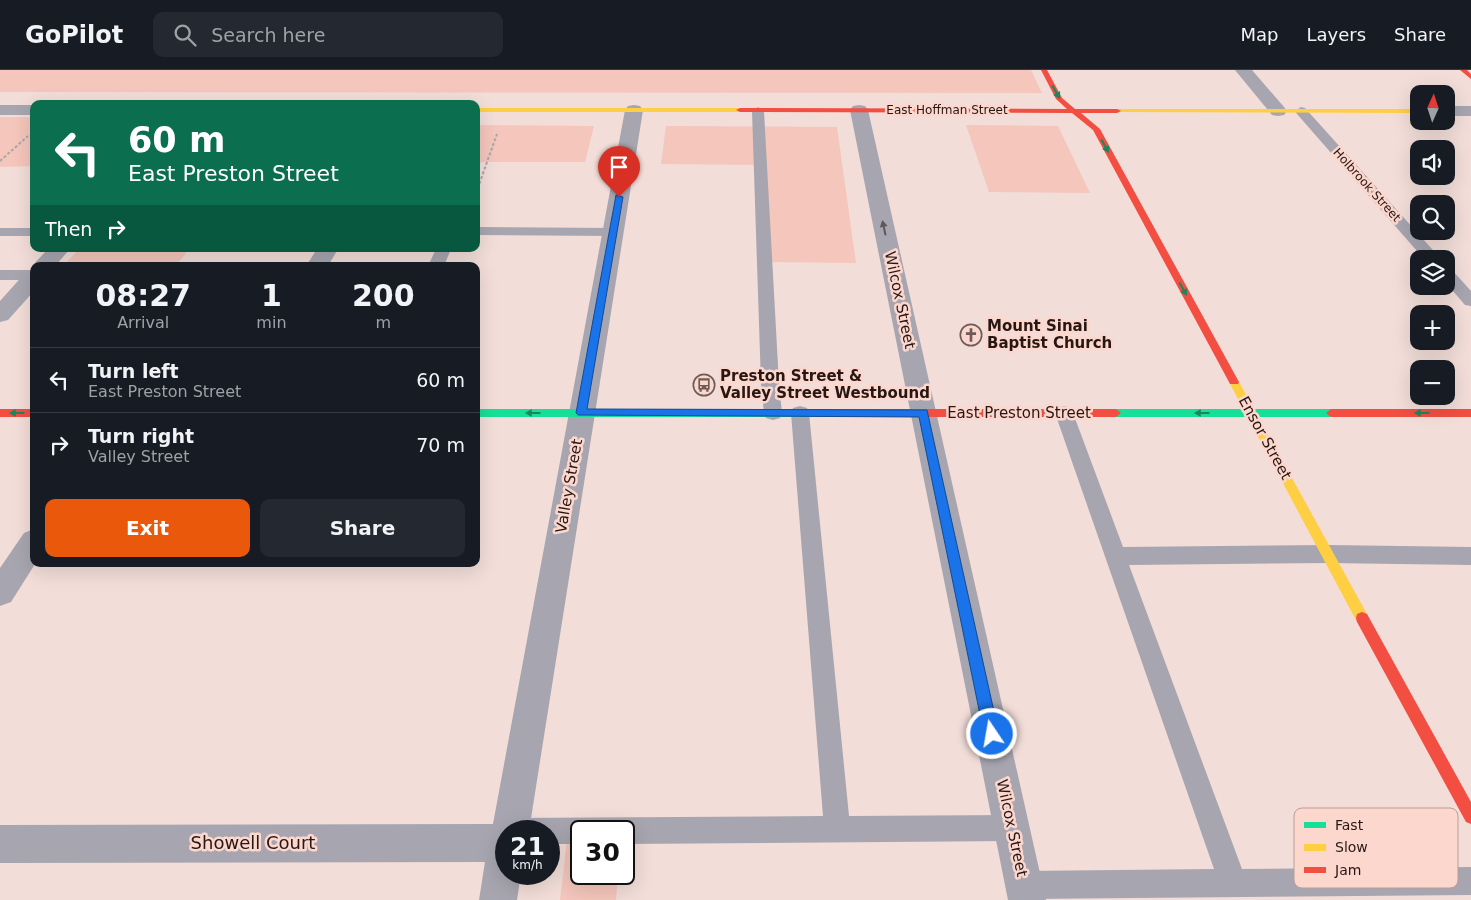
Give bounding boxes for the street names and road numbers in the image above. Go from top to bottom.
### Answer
street label: East Hoffman Street [886,103,1008,117]
street label: Holbrook Street [1330,145,1404,225]
street label: Wilcox Street [881,250,919,350]
street label: Ensor Street [1235,393,1295,483]
street label: East Preston Street [947,404,1091,422]
street label: Valley Street [552,438,586,534]
street label: Wilcox Street [993,778,1031,878]
street label: Showell Court [191,832,315,853]

